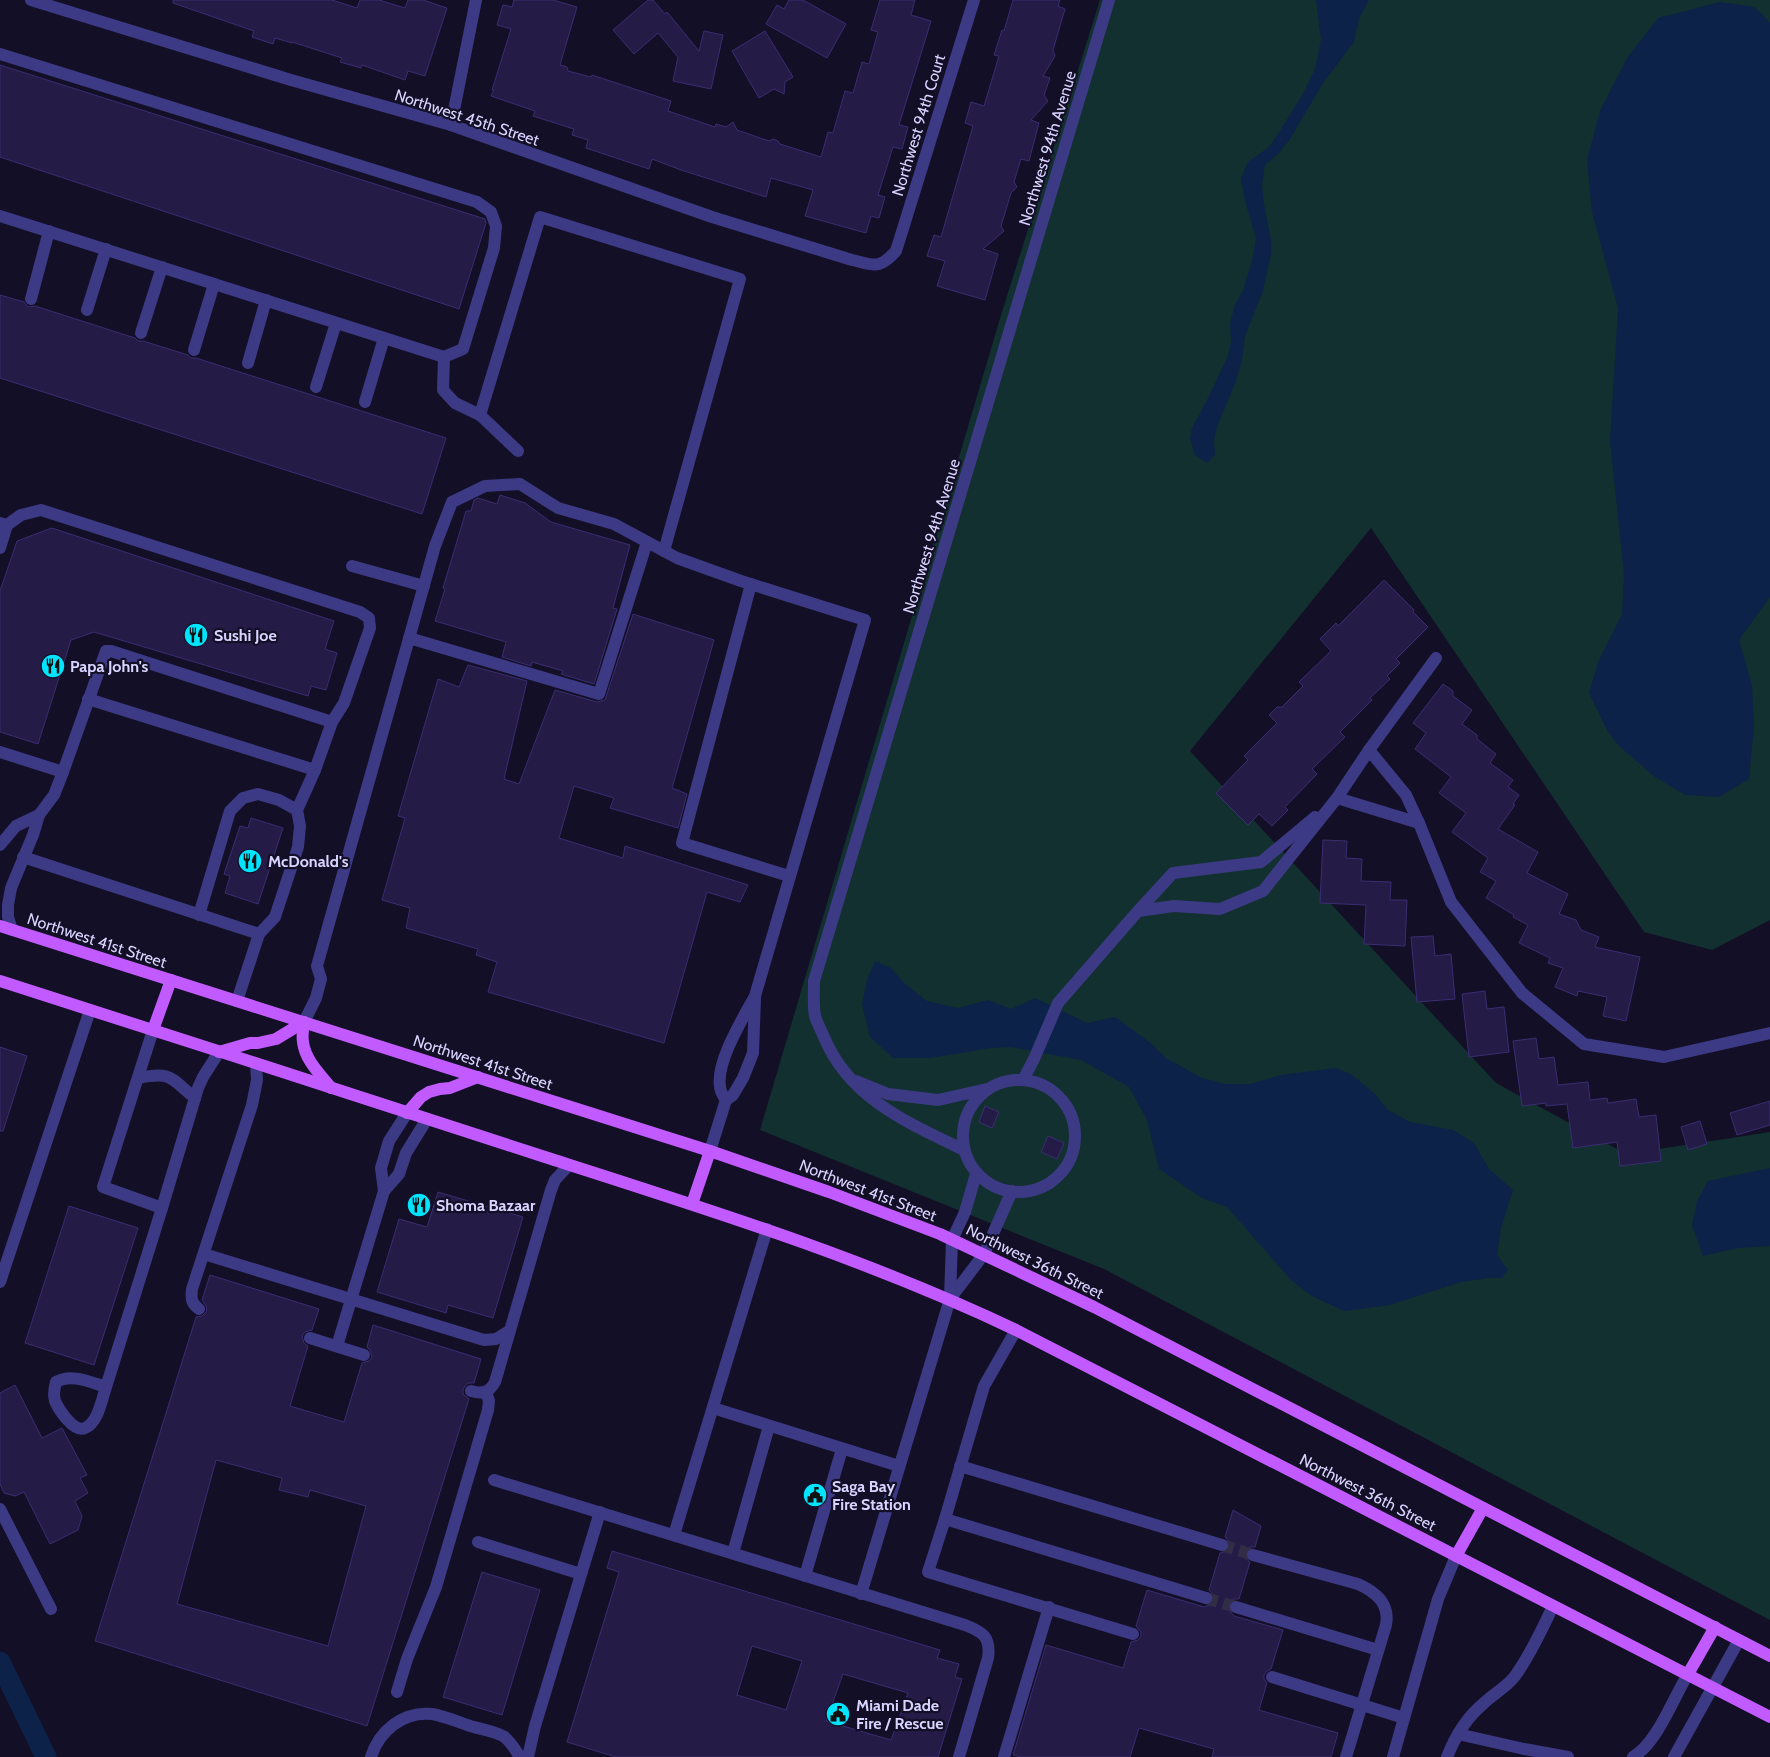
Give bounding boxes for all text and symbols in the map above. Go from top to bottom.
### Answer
street label: Northwest 94th Court [888,51,949,198]
street label: Northwest 94th Avenue [1015,68,1080,228]
street label: Northwest 45th Street [392,85,542,150]
street label: Northwest 94th Avenue [899,456,964,616]
restaurant icon: Sushi Joe [183,622,209,648]
place label: Sushi Joe [214,626,277,645]
restaurant icon: Papa John's [40,653,66,679]
place label: Papa John's [70,657,149,676]
restaurant icon: McDonald's [237,848,263,874]
place label: McDonald's [268,852,349,871]
street label: Northwest 41st Street [25,909,169,972]
street label: Northwest 41st Street [411,1031,555,1094]
street label: Northwest 41st Street [797,1156,940,1226]
restaurant icon: Shoma Bazaar [406,1192,432,1218]
place label: Shoma Bazaar [436,1196,536,1215]
street label: Northwest 36th Street [963,1220,1107,1303]
street label: Northwest 36th Street [1296,1450,1440,1535]
place label: Saga Bay Fire Station [832,1477,911,1514]
public building icon: Saga Bay Fire Station [802,1482,828,1508]
place label: Miami Dade Fire / Rescue [856,1696,944,1733]
public building icon: Miami Dade Fire / Rescue [825,1701,851,1727]

